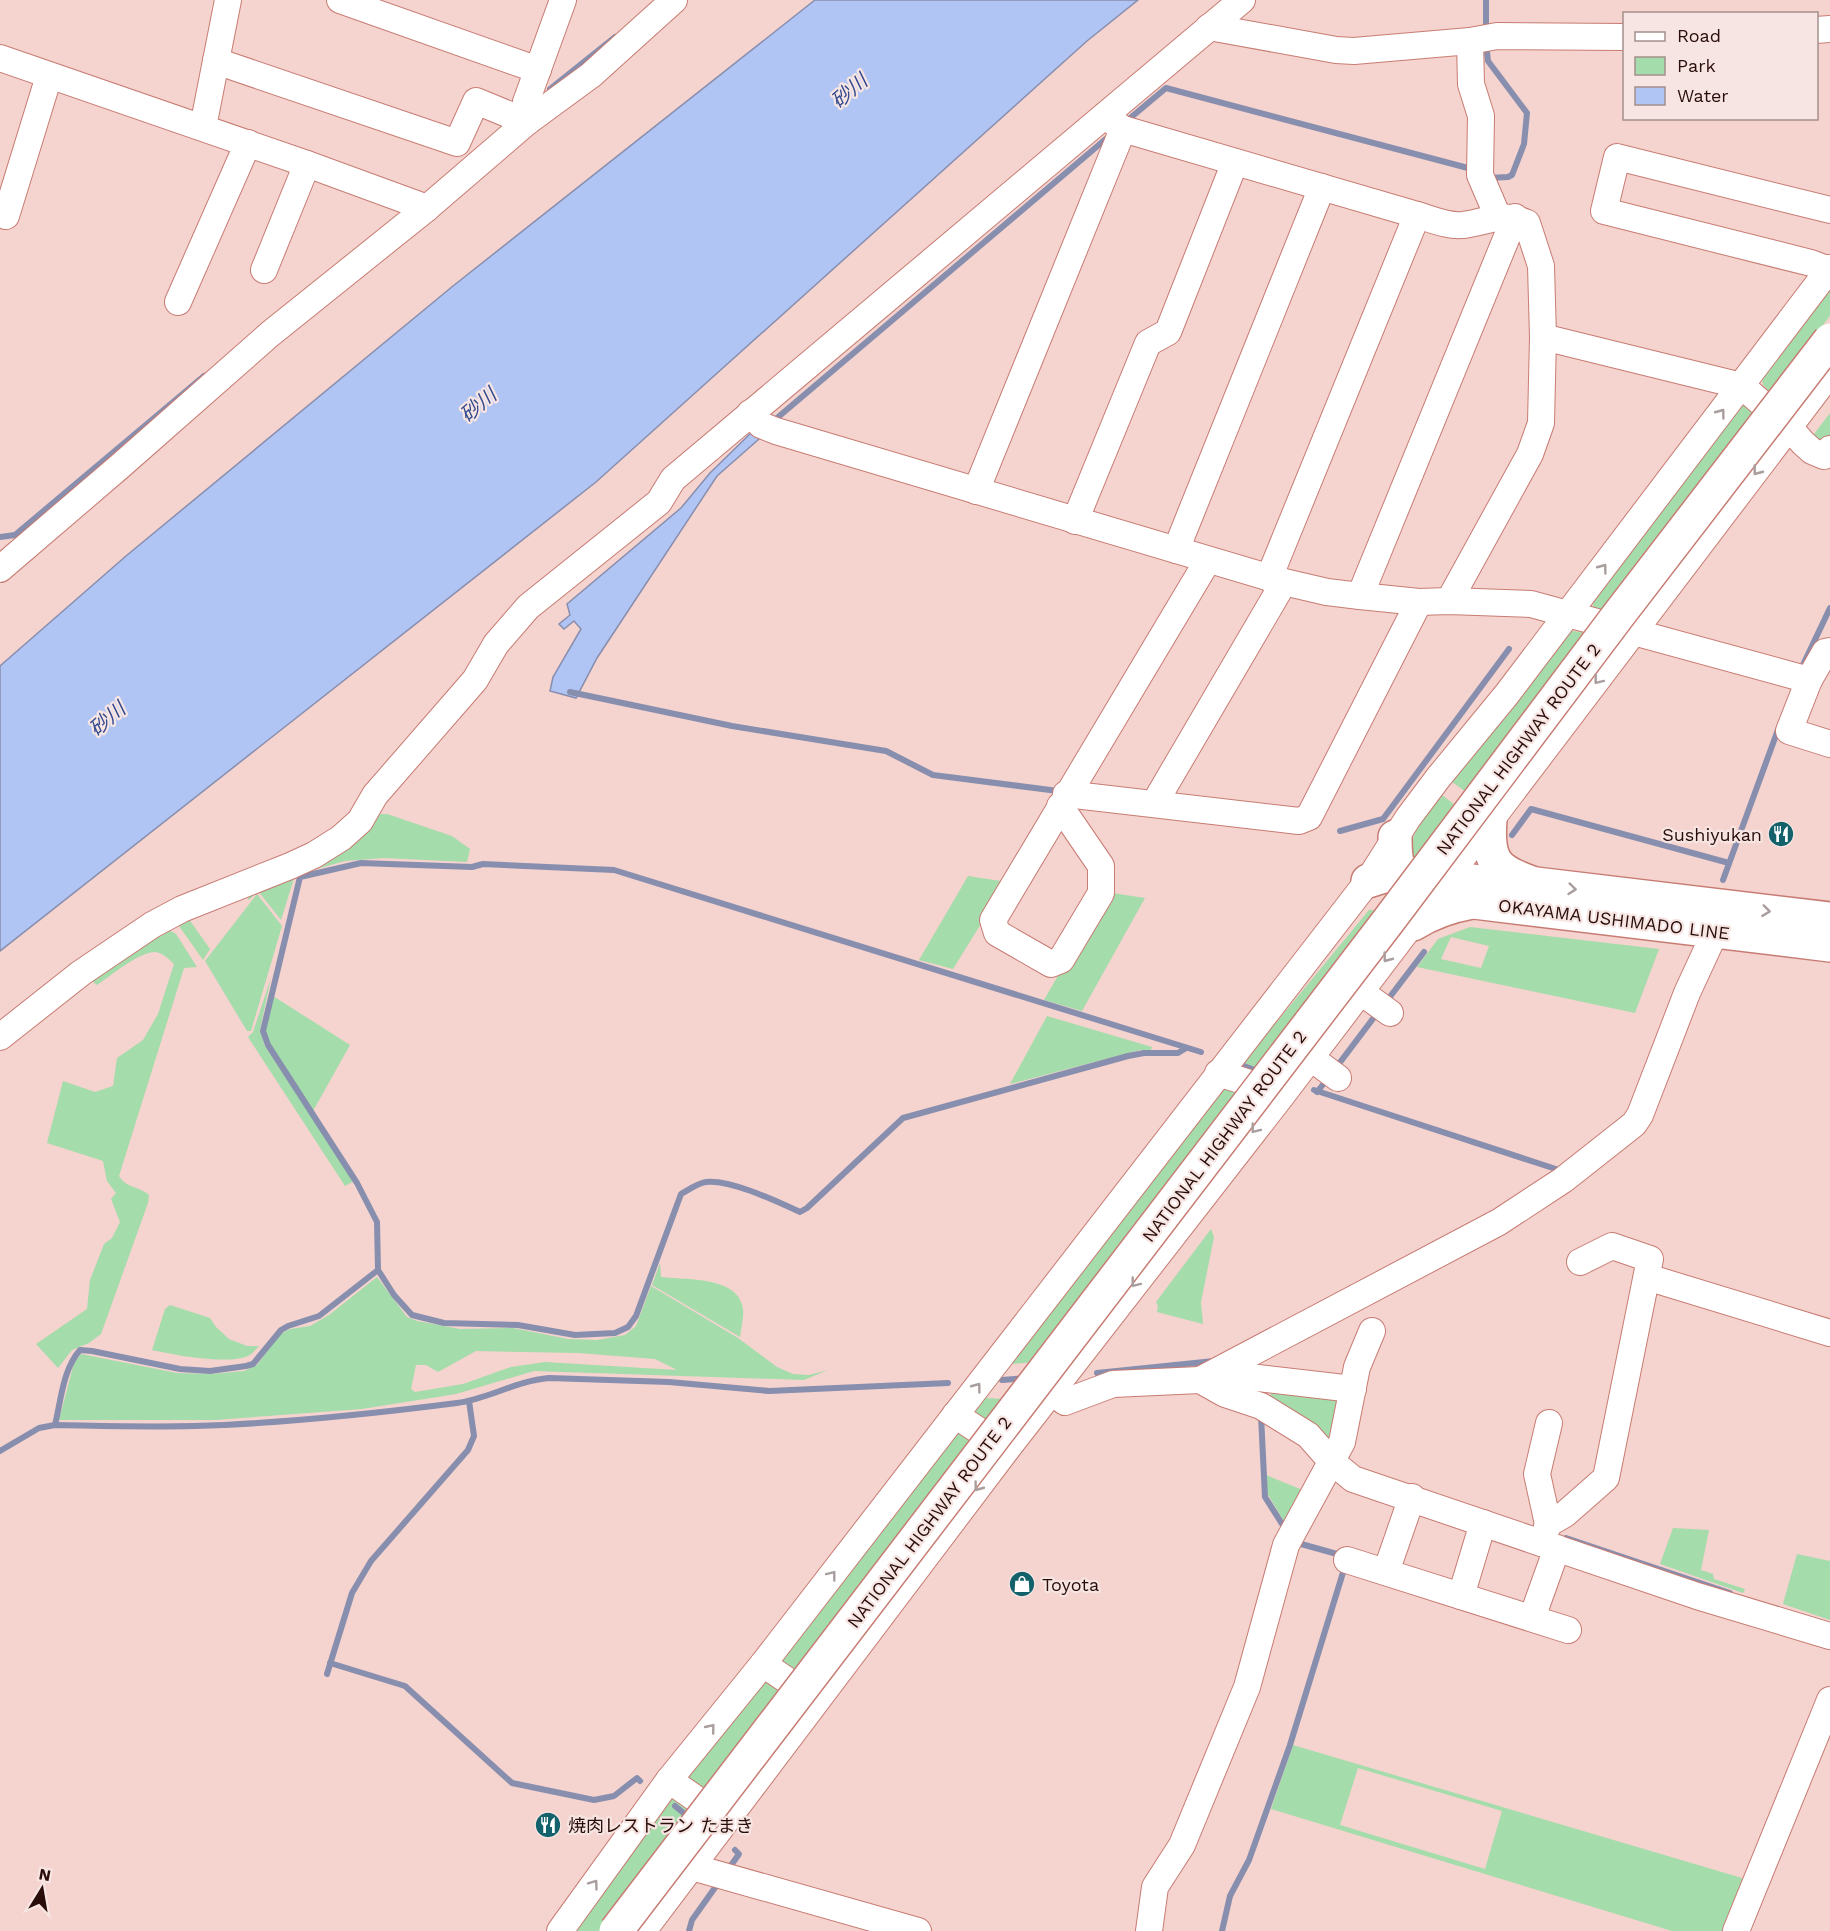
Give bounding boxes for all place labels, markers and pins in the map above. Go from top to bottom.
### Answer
restaurant icon: Sushiyukan [1766,819,1796,849]
place label: Sushiyukan [1662,824,1762,845]
shop icon: Toyota [1007,1569,1037,1599]
place label: Toyota [1042,1574,1099,1595]
restaurant icon: 焼肉レストラン たまき [533,1810,563,1840]
place label: 焼肉レストラン たまき [568,1815,754,1836]

